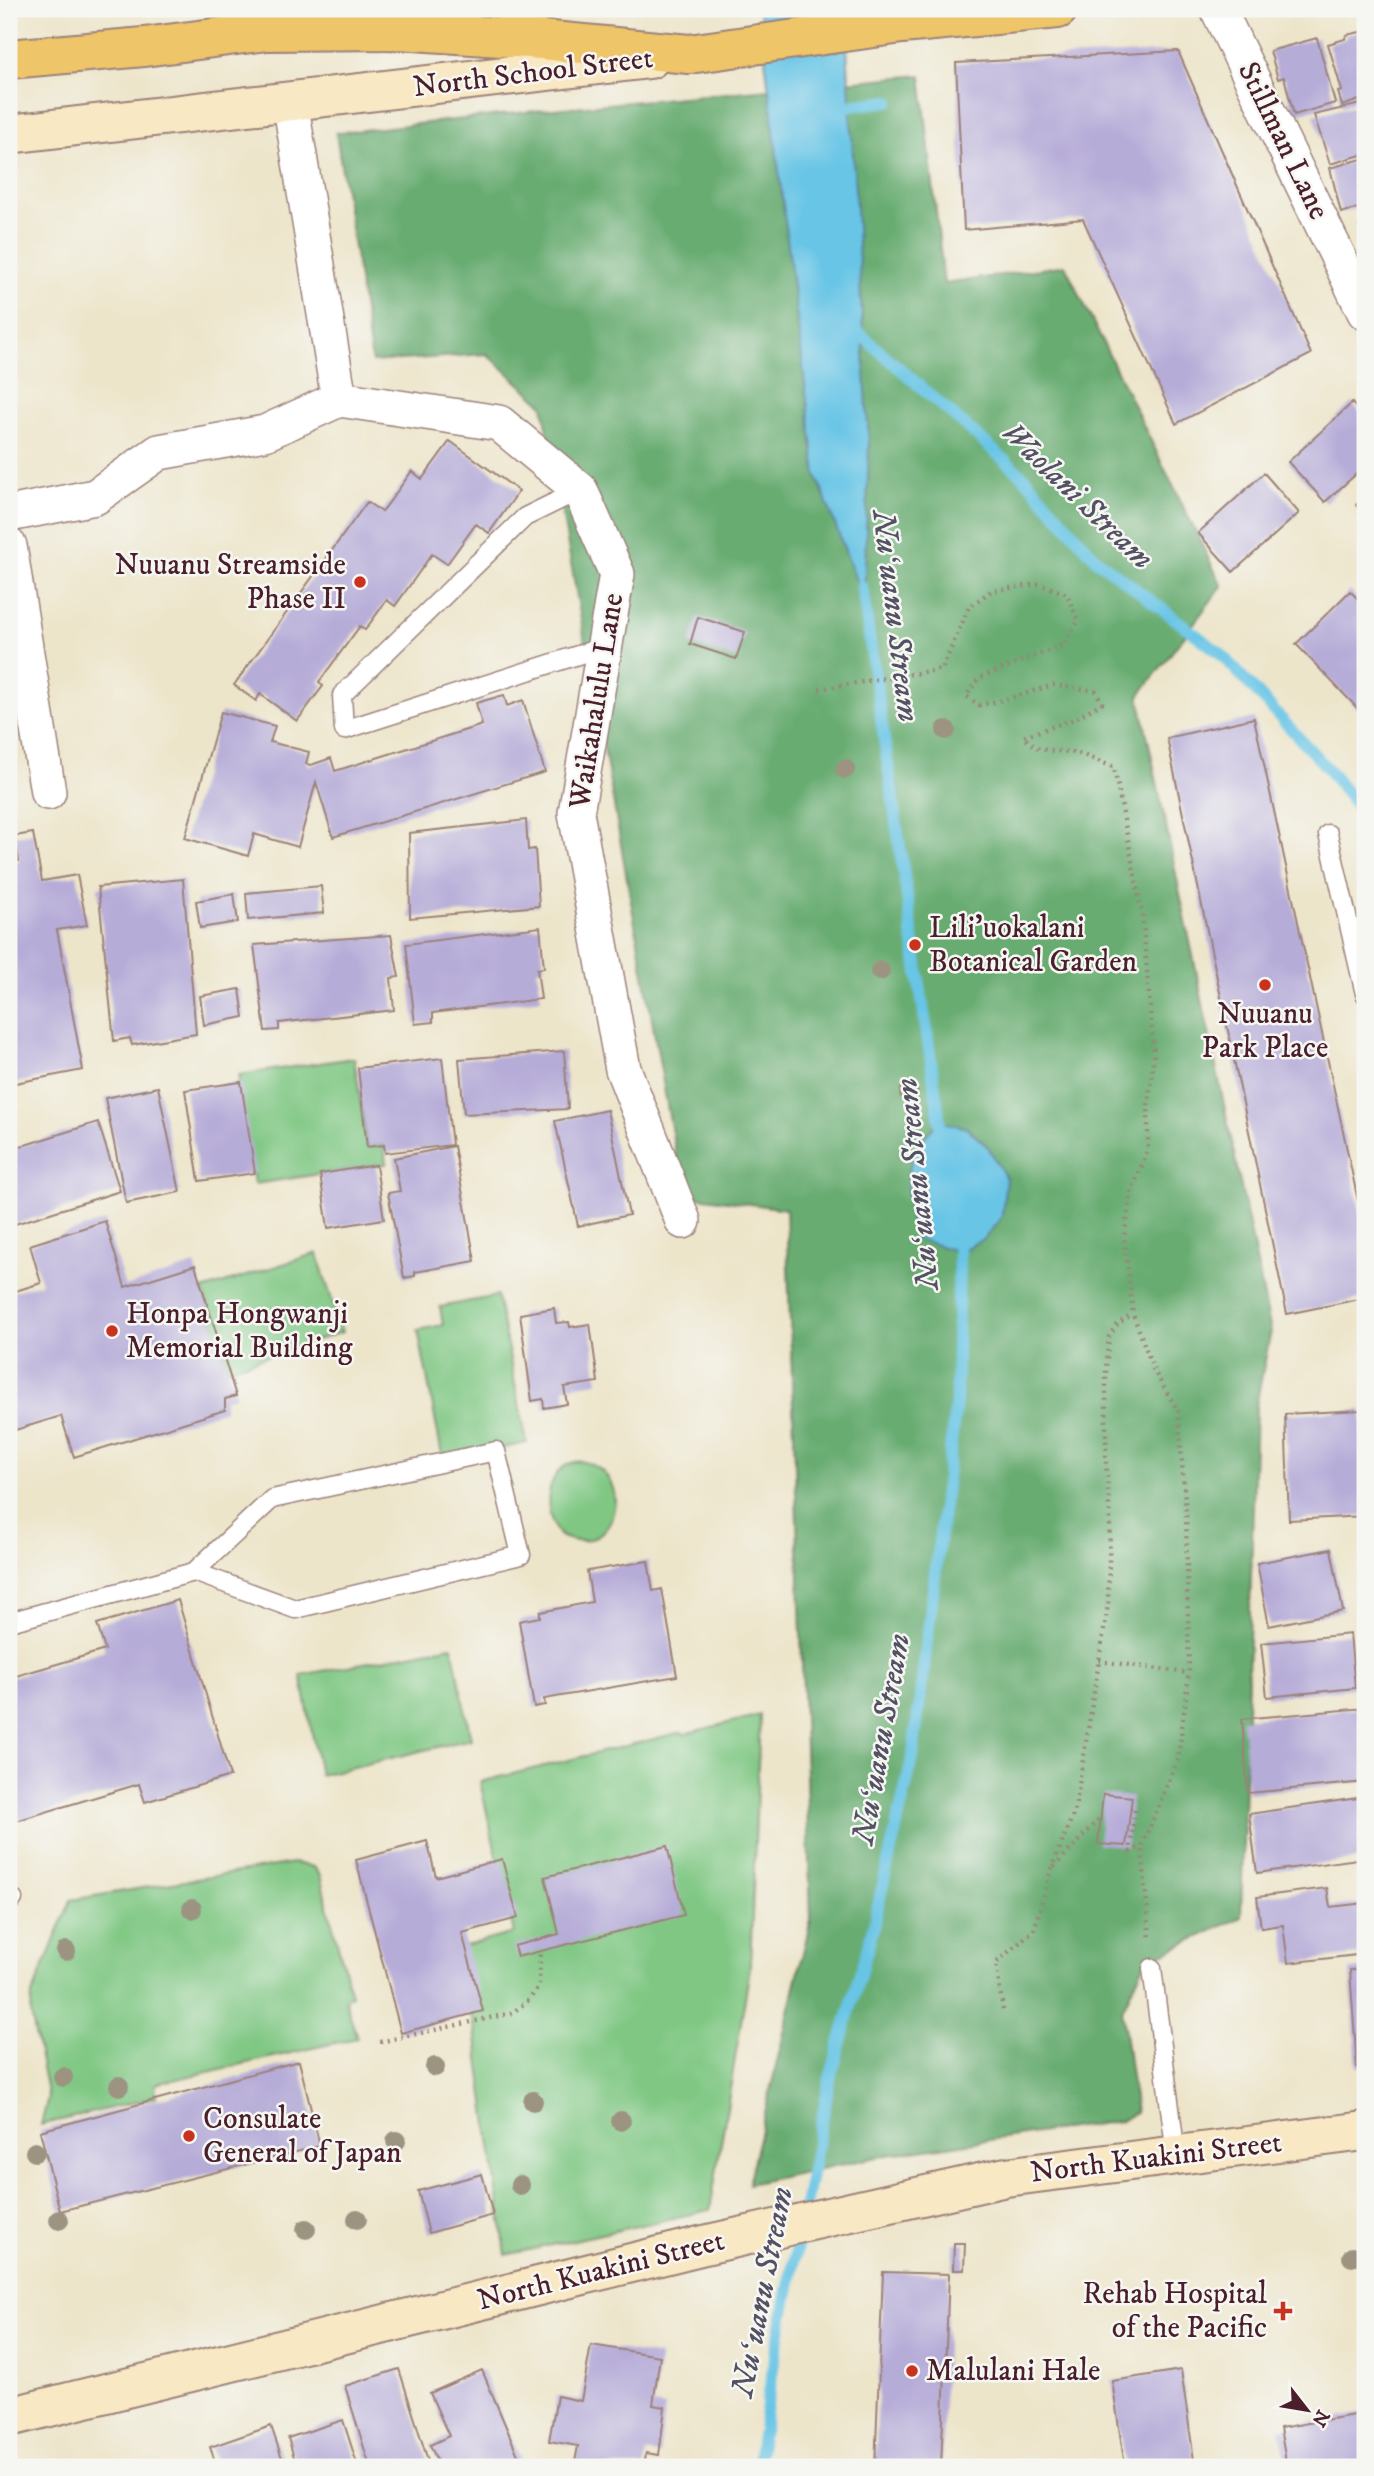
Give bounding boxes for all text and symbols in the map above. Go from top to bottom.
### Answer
street label: North School Street [411,40,655,106]
street label: Stillman Lane [1229,56,1337,226]
water label: Waolani Stream [992,413,1162,579]
water label: Nuʻuanu Stream [862,506,928,724]
place label: Nuuanu Streamside Phase II [114,547,346,618]
marker: Nuuanu Streamside Phase II [352,574,368,590]
street label: Waikahalulu Lane [562,591,632,812]
place label: Lili'uokalani Botanical Garden [929,910,1138,981]
marker: Lili'uokalani Botanical Garden [907,937,923,953]
marker: Nuuanu Park Place [1257,977,1273,993]
place label: Nuuanu Park Place [1202,996,1328,1067]
water label: Nuʻuanu Stream [887,1076,949,1294]
place label: Honpa Hongwanji Memorial Building [126,1296,353,1367]
marker: Honpa Hongwanji Memorial Building [104,1323,120,1339]
water label: Nuʻuanu Stream [843,1631,920,1849]
place label: Consulate General of Japan [203,2101,402,2172]
street label: North Kuakini Street [1028,2124,1284,2192]
marker: Consulate General of Japan [181,2128,197,2144]
water label: Nuʻuanu Stream [723,2184,803,2402]
street label: North Kuakini Street [474,2222,728,2320]
place label: Rehab Hospital of the Pacific [1082,2276,1267,2347]
marker: Rehab Hospital of the Pacific [1273,2301,1293,2321]
place label: Malulani Hale [926,2353,1100,2390]
marker: Malulani Hale [904,2363,920,2379]
north arrow [1272,2374,1342,2444]
text: N [1306,2405,1334,2431]

